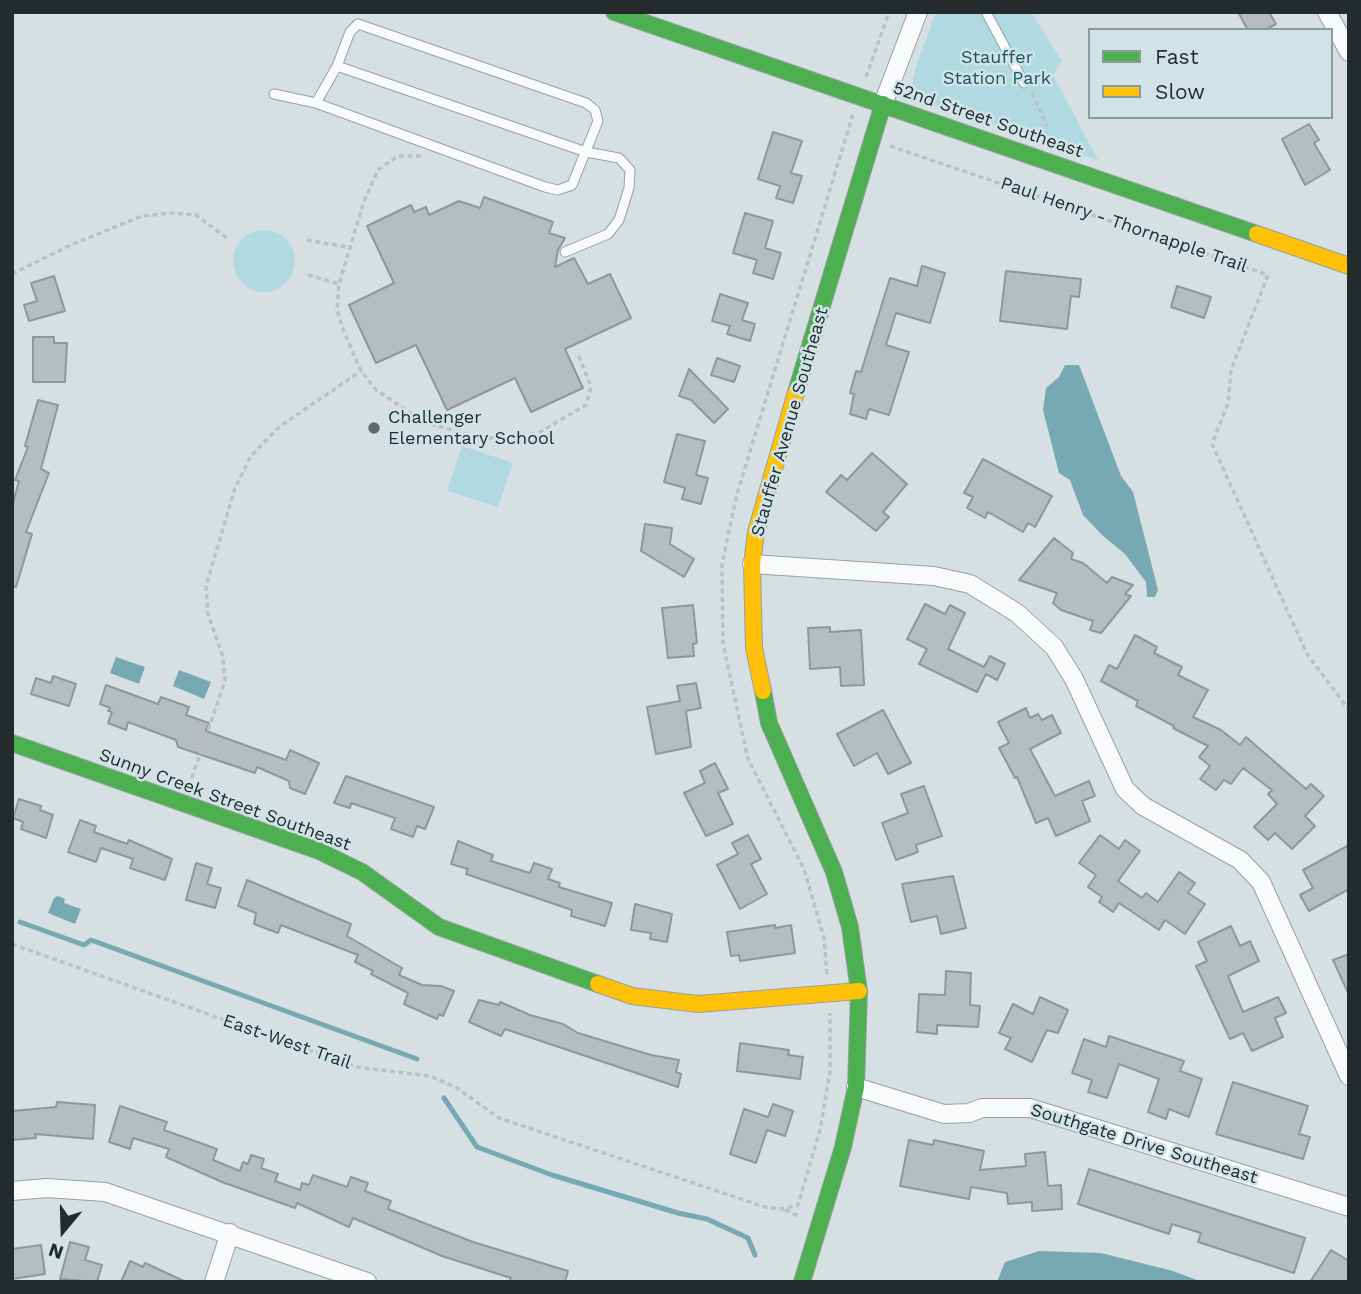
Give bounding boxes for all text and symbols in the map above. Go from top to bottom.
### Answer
legend [1088,28,1333,119]
text: Fast [1155,44,1199,69]
park label: Stauffer Station Park [943,47,1051,90]
street label: 52nd Street Southeast [890,77,1086,163]
text: Slow [1155,79,1205,104]
street label: Paul Henry - Thornapple Trail [998,173,1250,277]
street label: Stauffer Avenue Southeast [747,305,833,539]
place label: Challenger Elementary School [388,407,554,450]
marker: Challenger Elementary School [366,420,382,436]
street label: Sunny Creek Street Southeast [96,744,354,856]
street label: East-West Trail [220,1010,354,1074]
street label: Southgate Drive Southeast [1028,1099,1260,1189]
north arrow [28,1196,98,1266]
text: N [46,1238,66,1264]

